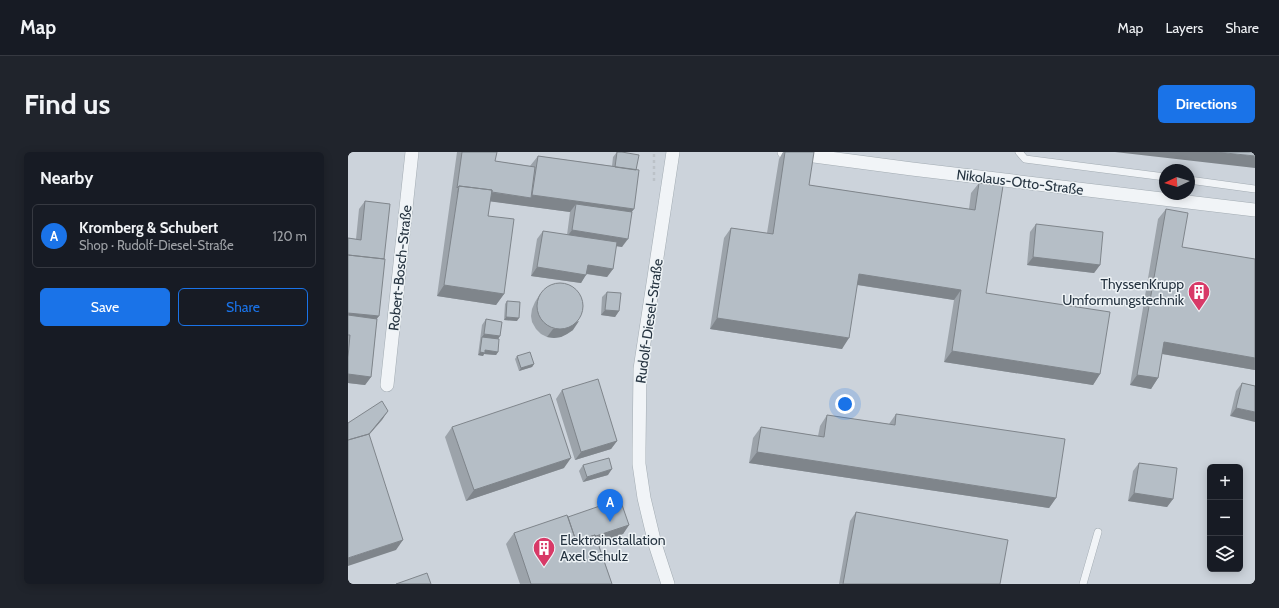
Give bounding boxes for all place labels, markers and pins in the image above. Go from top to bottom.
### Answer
place label: ThyssenKrupp Umformungstechnik [1062,275,1185,309]
building icon: ThyssenKrupp Umformungstechnik [1186,279,1212,312]
pin: A [597,489,623,522]
place label: Elektroinstallation Axel Schulz [560,531,666,565]
building icon: Elektroinstallation Axel Schulz [531,535,557,568]

